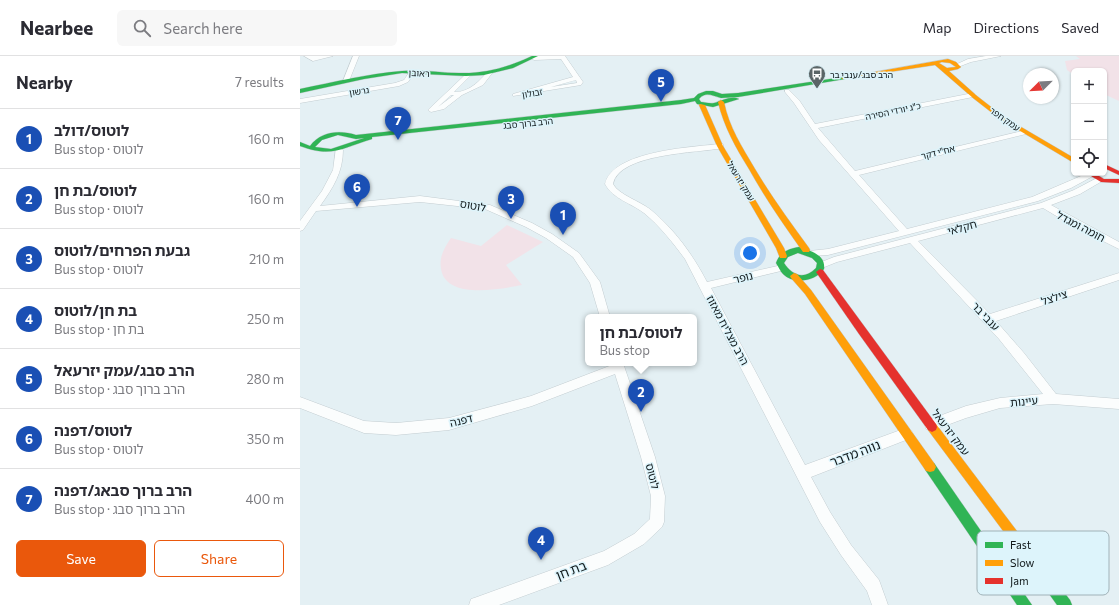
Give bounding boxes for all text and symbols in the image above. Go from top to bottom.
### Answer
search box [117,10,397,46]
text: Nearbee [20,16,93,39]
icon: search [131,17,153,39]
text: Search here [163,19,243,37]
text: Map [923,19,952,36]
text: Directions [974,19,1039,36]
text: Saved [1061,19,1099,36]
bus stop icon: הרב סבג/ענבי בר [807,64,827,89]
street label: ראובן [408,67,430,79]
north arrow [1023,68,1059,104]
map controls [1071,68,1107,176]
button: + [1071,68,1107,104]
pin: 5 [648,69,674,102]
place label: הרב סבג/ענבי בר [830,69,893,80]
text: Nearby [16,72,73,93]
text: 7 results [235,74,284,90]
street label: גרשון [348,84,371,98]
street label: זבולון [521,86,543,100]
street label: כ"ג יורדי הסירה [864,100,922,122]
button: − [1071,104,1107,140]
street label: עמק חפר [988,105,1022,133]
pin: 7 [385,107,411,140]
street label: הרב ברוך סבג [502,115,554,131]
text: לוטוס/דולב [54,121,129,139]
text: 1 [26,131,32,147]
text: 160 m [248,131,284,147]
button: locate [1071,140,1107,176]
text: Bus stop · לוטוס [54,141,144,157]
street label: אח"י דקר [920,142,956,162]
street label: עמק יזרעאל [725,159,757,203]
pin: 6 [344,174,370,207]
text: לוטוס/בת חן [54,181,137,199]
pin: 3 [498,186,524,219]
text: 2 [25,191,33,207]
text: 160 m [248,191,284,207]
street label: לוטוס [459,196,487,214]
text: Bus stop · לוטוס [54,201,144,217]
pin: 1 [550,202,576,235]
street label: חומה ומגדל [1054,208,1108,244]
street label: חקלאי [946,217,978,237]
text: גבעת הפרחים/לוטוס [54,241,190,259]
your location [740,243,760,263]
text: 3 [25,251,33,267]
text: 210 m [249,251,284,267]
text: Bus stop · לוטוס [54,261,144,277]
street label: נופר [732,268,754,286]
street label: צילצל [1039,287,1069,307]
street label: הרב מצליח מאזוז [704,293,752,367]
street label: ענבי בר [969,299,1003,333]
text: בת חן/לוטוס [54,301,137,319]
text: 4 [25,311,33,327]
text: 250 m [247,311,284,327]
popup [585,314,697,366]
text: Bus stop · בת חן [54,321,144,337]
text: לוטוס/בת חן [599,323,683,341]
text: Bus stop [599,342,650,358]
text: הרב סבג/עמק יזרעאל [54,361,195,379]
text: 5 [25,371,33,387]
text: 280 m [247,371,284,387]
pin: 2 [628,379,654,412]
text: Bus stop · הרב ברוך סבג [54,381,185,397]
street label: עיינות [1009,393,1039,409]
street label: עמק יזרעאל [929,406,973,458]
street label: דפנה [448,411,474,429]
text: לוטוס/דפנה [54,421,132,439]
text: 6 [25,431,33,447]
text: 350 m [247,431,284,447]
street label: נווה מדבר [828,436,882,470]
text: Bus stop · לוטוס [54,441,144,457]
street label: לוטוס [644,462,663,491]
text: הרב ברוך סבאג/דפנה [54,481,192,499]
text: 7 [25,491,33,507]
text: 400 m [245,491,284,507]
text: Bus stop · הרב ברוך סבג [54,501,185,517]
pin: 4 [528,527,554,560]
legend [977,531,1109,595]
text: Fast [1010,538,1032,551]
button: Save [16,540,146,577]
button: Share [154,540,284,577]
text: Slow [1010,556,1035,569]
street label: בת חן [553,557,589,583]
text: Jam [1010,574,1029,588]

